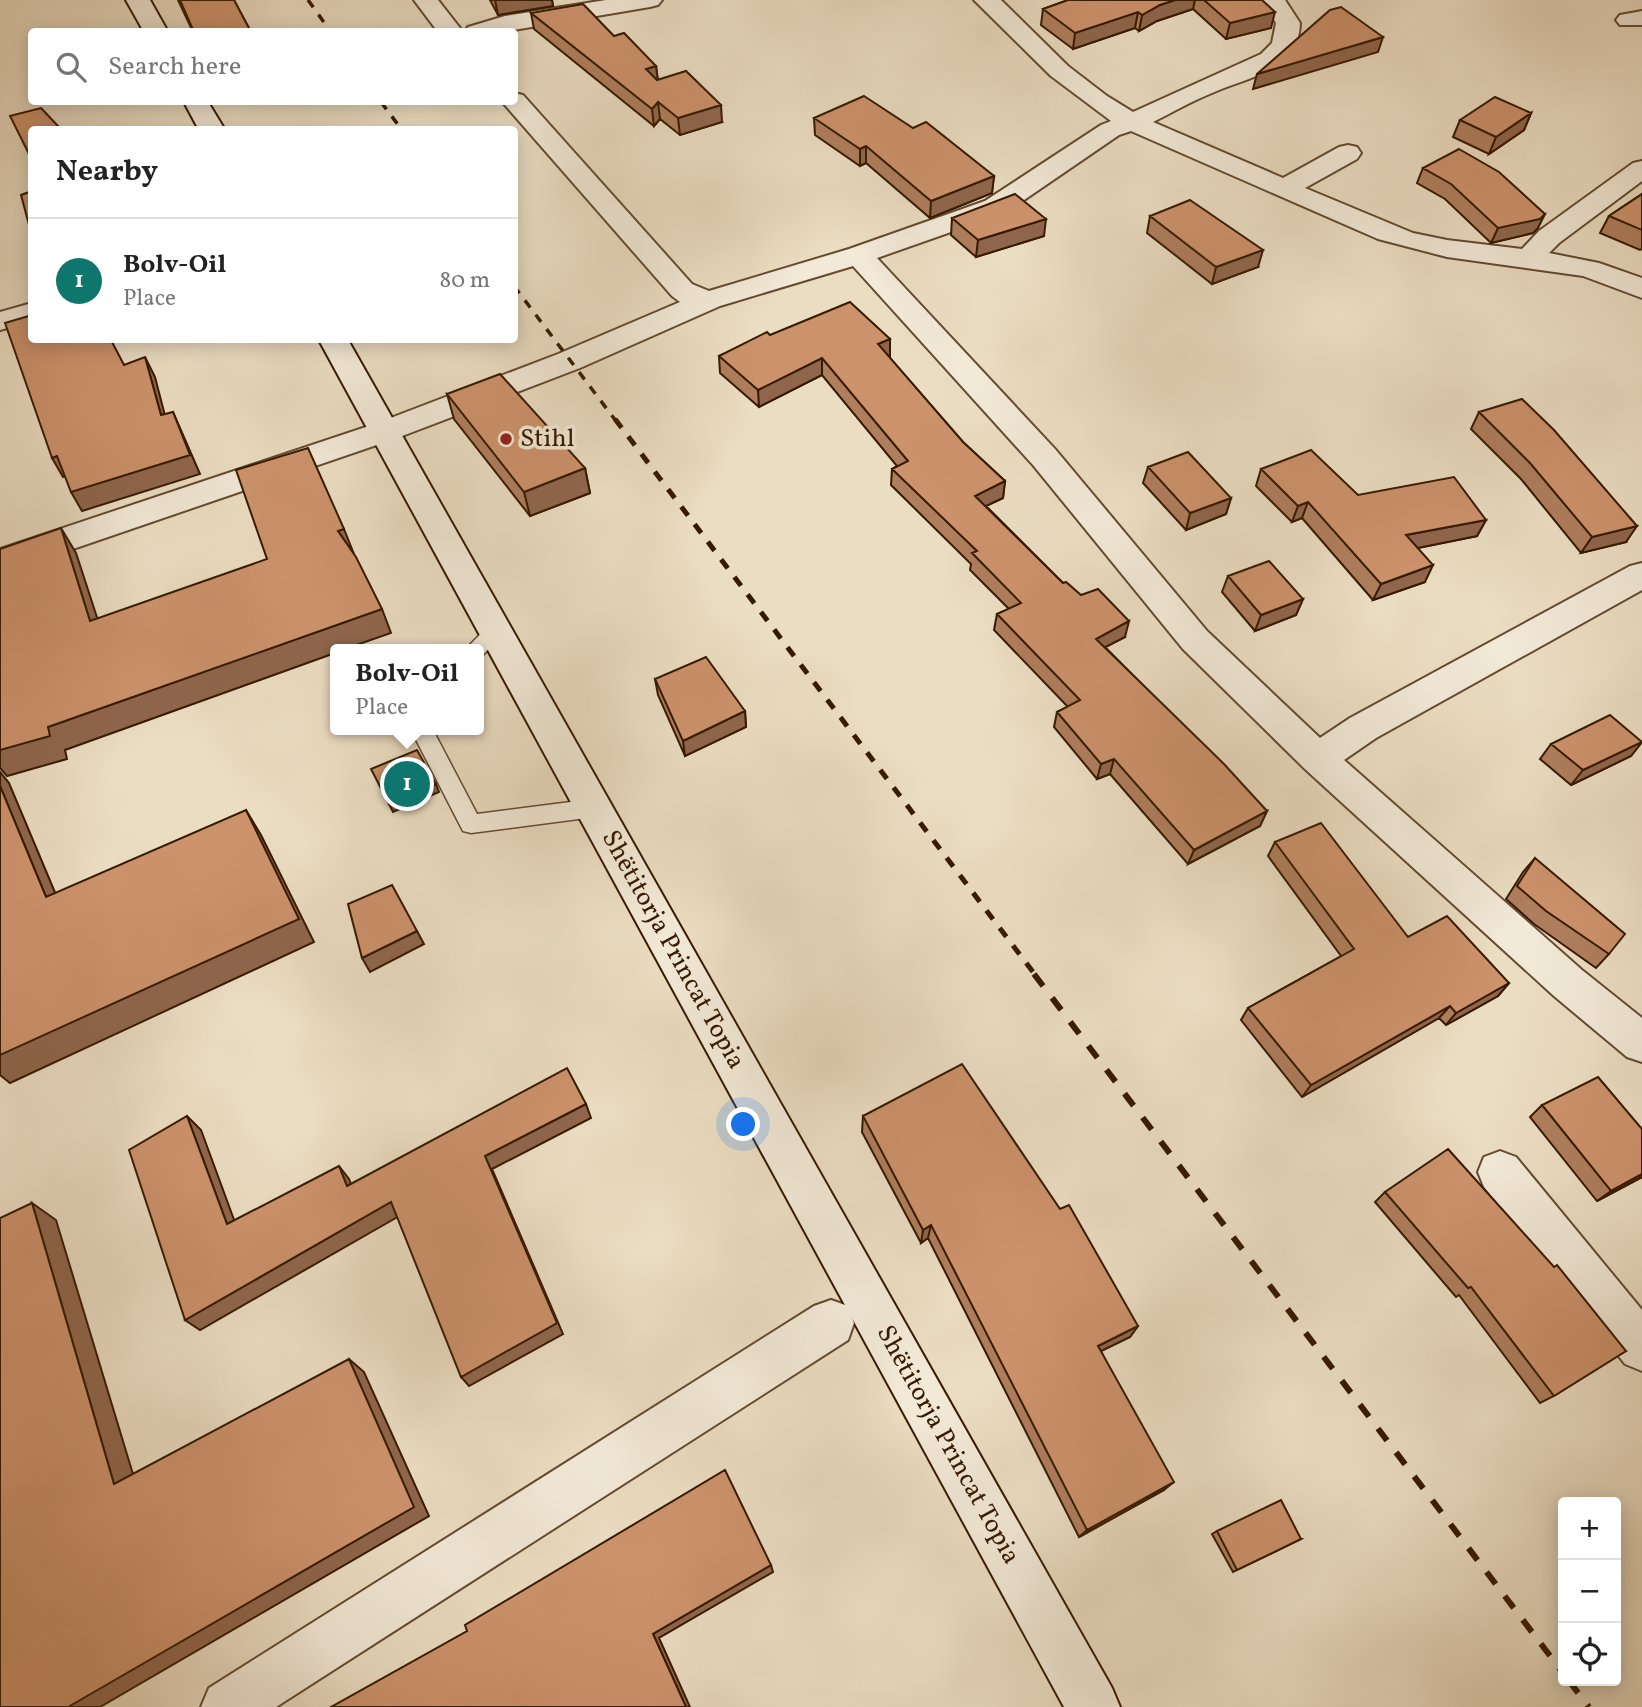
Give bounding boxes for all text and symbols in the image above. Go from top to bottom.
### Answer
search box [28,28,518,105]
icon: search [52,48,90,86]
text: Search here [108,49,241,85]
text: Nearby [56,151,158,193]
text: Bolv-Oil [123,247,226,283]
text: 1 [74,265,84,297]
text: 80 m [440,265,490,297]
text: Place [123,283,176,315]
place label: Stihl [520,421,575,457]
marker: Stihl [498,431,514,447]
popup [330,644,484,735]
text: Bolv-Oil [355,656,459,692]
text: Place [355,692,408,724]
pin: 1 [384,758,430,810]
street label: Shëtitorja Princat Topia [592,824,754,1076]
your location [726,1107,760,1141]
street label: Shëtitorja Princat Topia [867,1319,1029,1571]
map controls [1558,1497,1621,1686]
button: + [1558,1497,1621,1560]
button: − [1558,1560,1621,1623]
button: locate [1558,1623,1621,1686]

